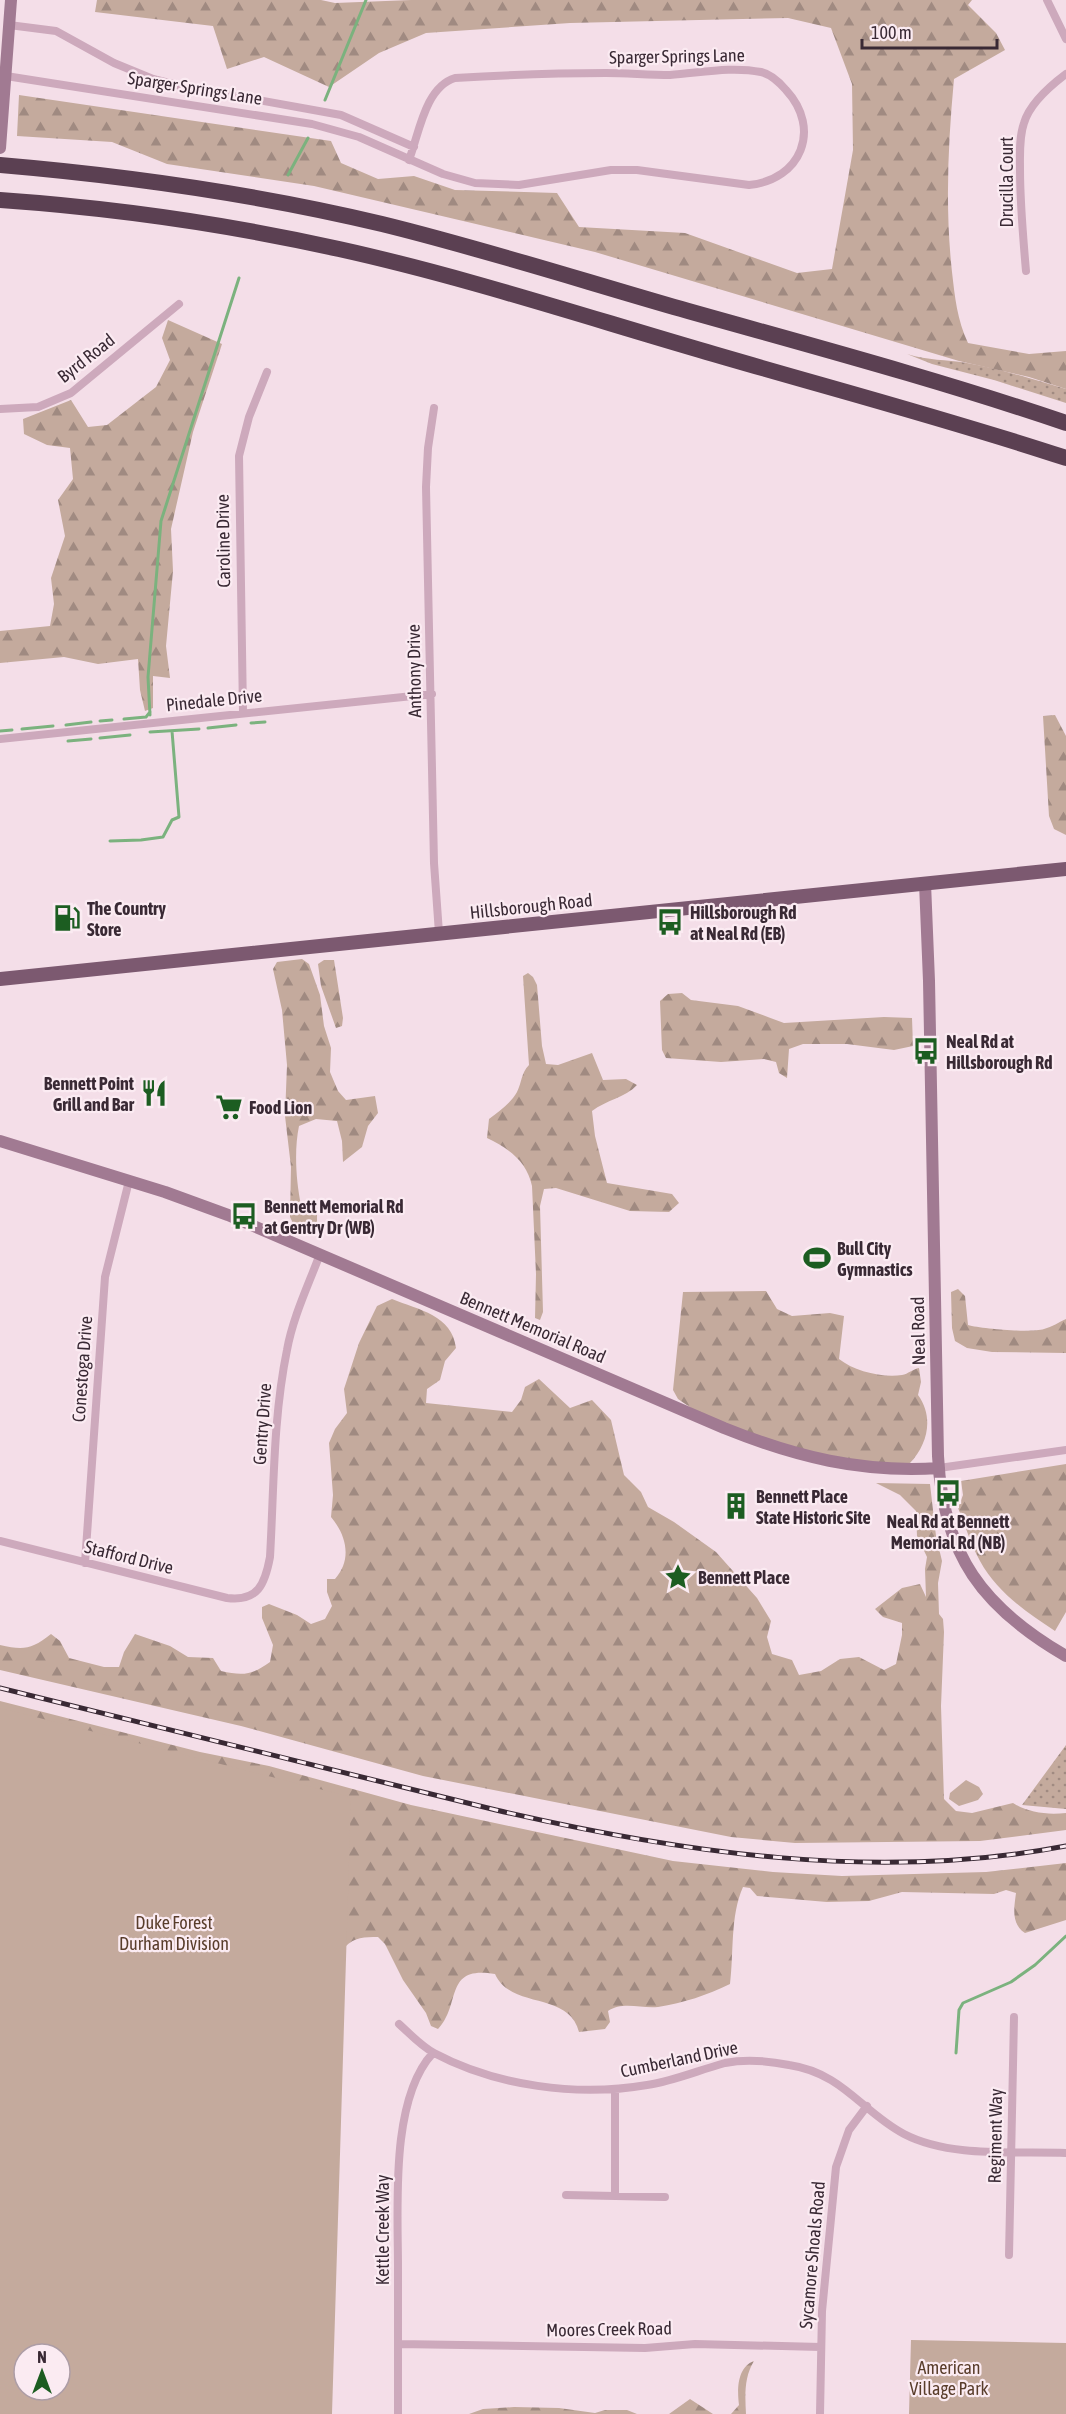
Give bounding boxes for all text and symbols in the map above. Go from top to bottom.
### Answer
scale bar [862,12,997,50]
text: 100 m [871,22,912,43]
street label: Sparger Springs Lane [609,44,745,68]
street label: Sparger Springs Lane [126,67,264,109]
street label: Drucilla Court [996,137,1017,227]
street label: Byrd Road [53,329,119,387]
street label: Caroline Drive [212,494,234,588]
street label: Anthony Drive [403,624,425,718]
street label: Pinedale Drive [165,685,263,715]
street label: Hillsborough Road [469,889,593,923]
place label: The Country Store [87,898,166,940]
place label: Hillsborough Rd at Neal Rd (EB) [690,902,796,944]
fuel station icon: The Country Store [52,903,82,933]
bus stop icon: Hillsborough Rd at Neal Rd (EB) [655,907,685,937]
place label: Neal Rd at Hillsborough Rd [946,1031,1052,1073]
bus stop icon: Neal Rd at Hillsborough Rd [911,1036,941,1066]
place label: Bennett Point Grill and Bar [44,1073,135,1115]
restaurant icon: Bennett Point Grill and Bar [139,1078,169,1108]
supermarket icon: Food Lion [214,1092,244,1122]
place label: Food Lion [249,1097,312,1118]
place label: Bennett Memorial Rd at Gentry Dr (WB) [264,1196,403,1238]
bus stop icon: Bennett Memorial Rd at Gentry Dr (WB) [229,1201,259,1231]
place label: Bull City Gymnastics [837,1238,913,1280]
sports icon: Bull City Gymnastics [802,1243,832,1273]
street label: Bennett Memorial Road [457,1287,609,1367]
street label: Neal Road [907,1296,929,1366]
street label: Conestoga Drive [68,1315,96,1423]
street label: Gentry Drive [249,1382,275,1466]
bus stop icon: Neal Rd at Bennett Memorial Rd (NB) [933,1478,963,1508]
place label: Bennett Place State Historic Site [756,1486,871,1528]
building icon: Bennett Place State Historic Site [721,1491,751,1521]
place label: Neal Rd at Bennett Memorial Rd (NB) [886,1511,1010,1553]
street label: Stafford Drive [83,1536,175,1578]
place icon: Bennett Place [663,1562,693,1592]
place label: Bennett Place [698,1567,790,1588]
park label: Duke Forest Durham Division [119,1912,229,1954]
street label: Cumberland Drive [618,2036,740,2082]
street label: Regiment Way [984,2088,1006,2184]
street label: Kettle Creek Way [372,2175,393,2285]
street label: Sycamore Shoals Road [795,2180,829,2330]
street label: Moores Creek Road [546,2317,672,2341]
north arrow [12,2342,72,2402]
text: N [37,2348,47,2366]
park label: American Village Park [910,2357,989,2399]

